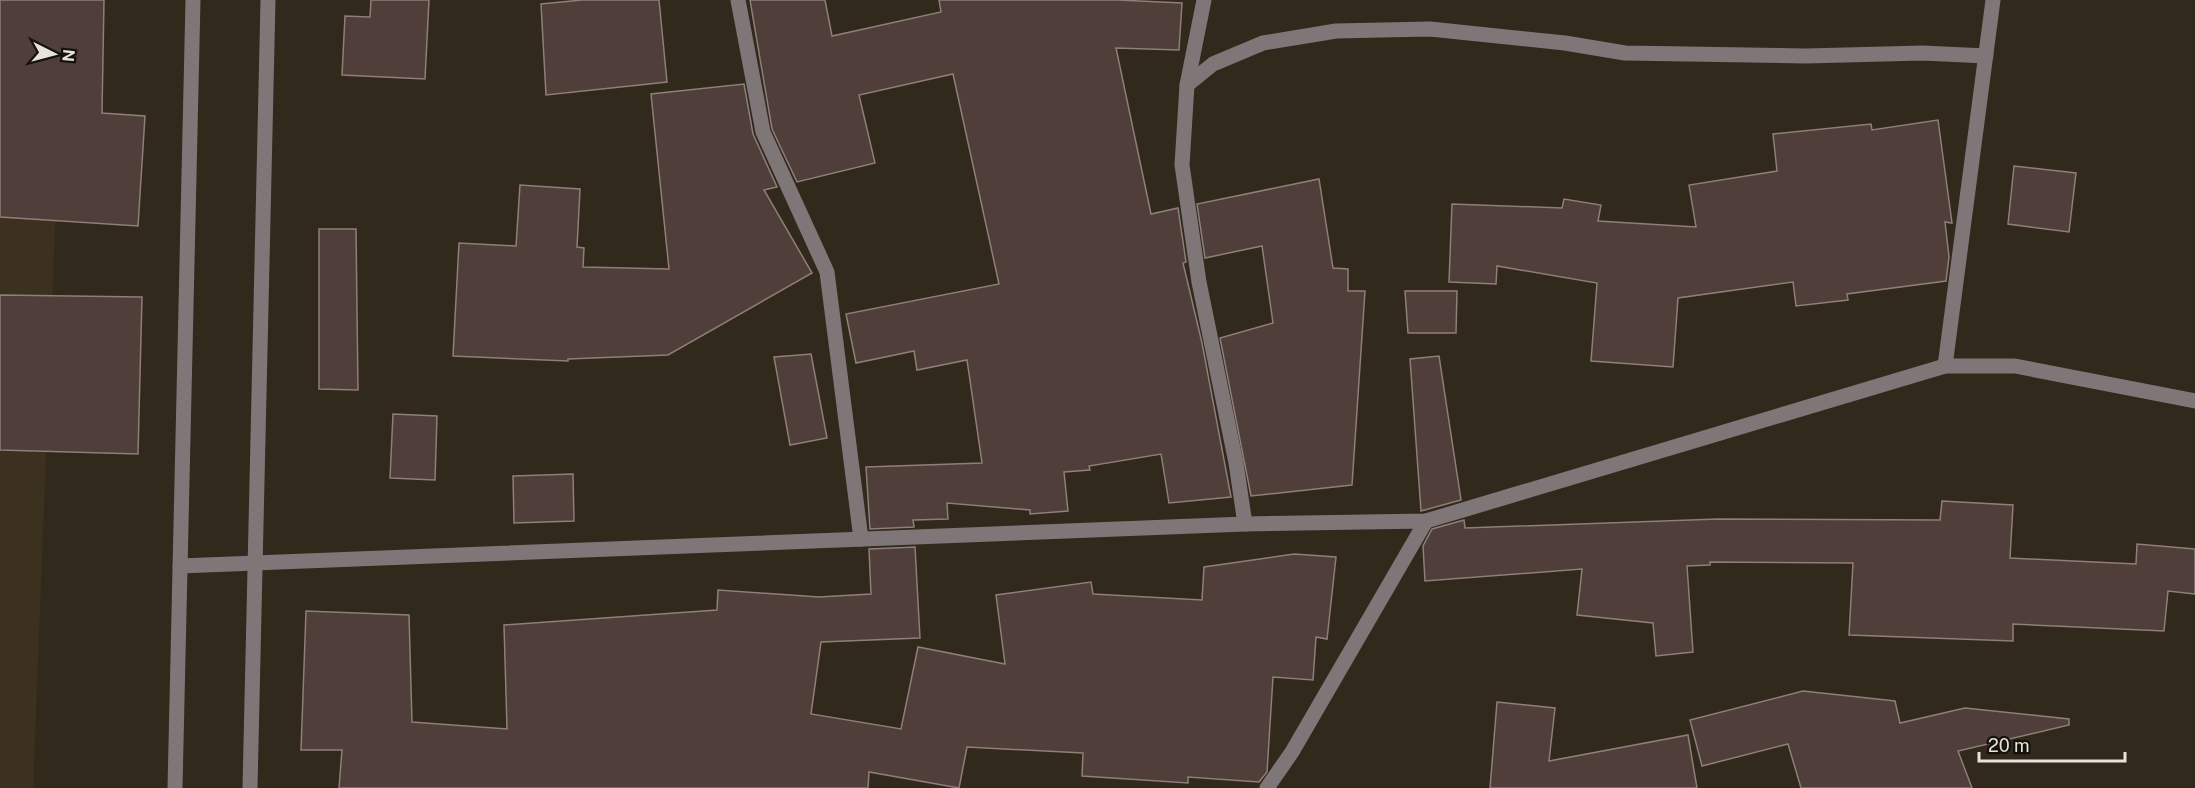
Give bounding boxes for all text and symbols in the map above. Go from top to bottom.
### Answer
north arrow [24,24,84,84]
text: N [58,48,79,63]
scale bar [1979,725,2124,763]
text: 20 m [1988,735,2030,756]

